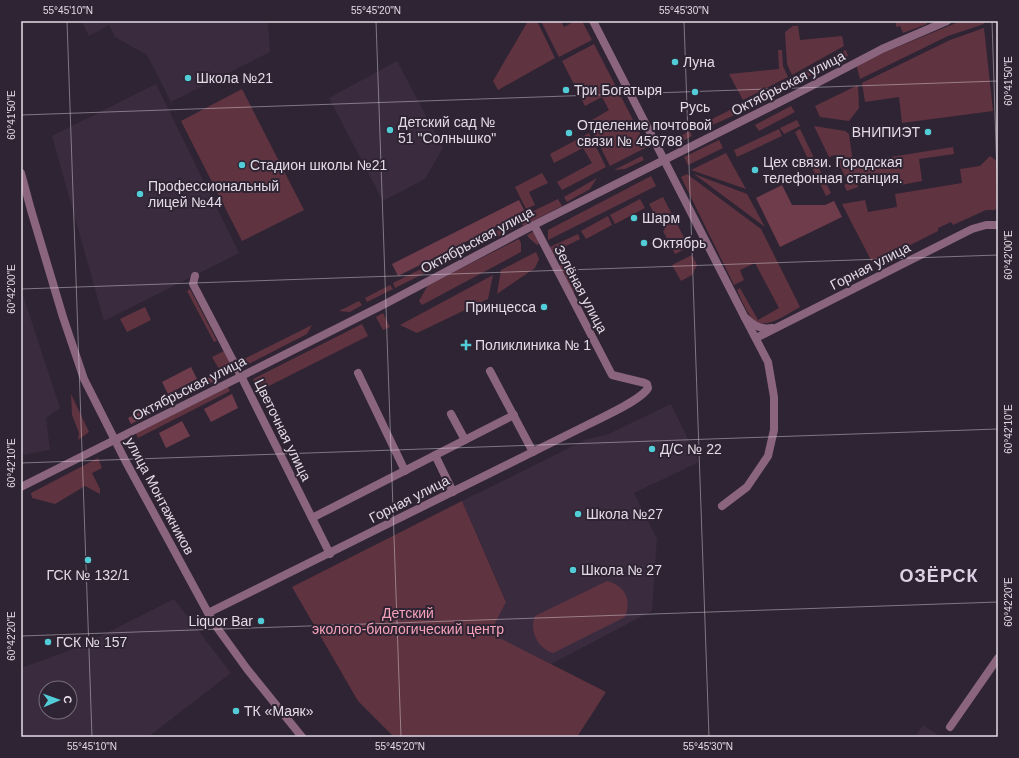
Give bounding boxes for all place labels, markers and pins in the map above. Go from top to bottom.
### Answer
place label: Луна [683,54,715,70]
marker: Луна [670,57,680,67]
place label: Школа №21 [196,70,273,86]
marker: Школа №21 [183,73,193,83]
place label: Три Богатыря [574,82,662,98]
marker: Три Богатыря [561,85,571,95]
marker: Русь [690,87,700,97]
place label: Русь [680,99,710,115]
place label: Детский сад № 51 "Солнышко" [398,114,496,146]
place label: Отделение почтовой связи № 456788 [577,117,712,149]
place label: ВНИПИЭТ [852,124,920,140]
marker: Детский сад № 51 "Солнышко" [385,125,395,135]
marker: ВНИПИЭТ [923,127,933,137]
marker: Отделение почтовой связи № 456788 [564,128,574,138]
place label: Цех связи. Городская телефонная станция. [763,154,903,186]
place label: Стадион школы №21 [250,157,387,173]
marker: Стадион школы №21 [237,160,247,170]
marker: Цех связи. Городская телефонная станция. [750,165,760,175]
place label: Профессиональный лицей №44 [148,178,279,210]
marker: Профессиональный лицей №44 [135,189,145,199]
place label: Шарм [642,210,680,226]
marker: Шарм [629,213,639,223]
place label: Октябрь [652,235,706,251]
marker: Октябрь [639,238,649,248]
place label: Принцесса [465,299,536,315]
marker: Принцесса [539,302,549,312]
place label: Поликлиника № 1 [475,337,591,353]
marker: Поликлиника № 1 [460,339,472,351]
place label: Д/С № 22 [660,441,722,457]
marker: Д/С № 22 [647,444,657,454]
place label: Школа №27 [586,506,663,522]
marker: Школа №27 [573,509,583,519]
marker: ГСК № 132/1 [83,555,93,565]
place label: Школа № 27 [581,562,662,578]
marker: Школа № 27 [568,565,578,575]
place label: ГСК № 132/1 [46,567,130,583]
place label: Liquor Bar [188,613,253,629]
marker: Liquor Bar [256,616,266,626]
place label: ГСК № 157 [56,634,128,650]
marker: ГСК № 157 [43,637,53,647]
place label: ТК «Маяк» [244,703,314,719]
marker: ТК «Маяк» [231,706,241,716]

